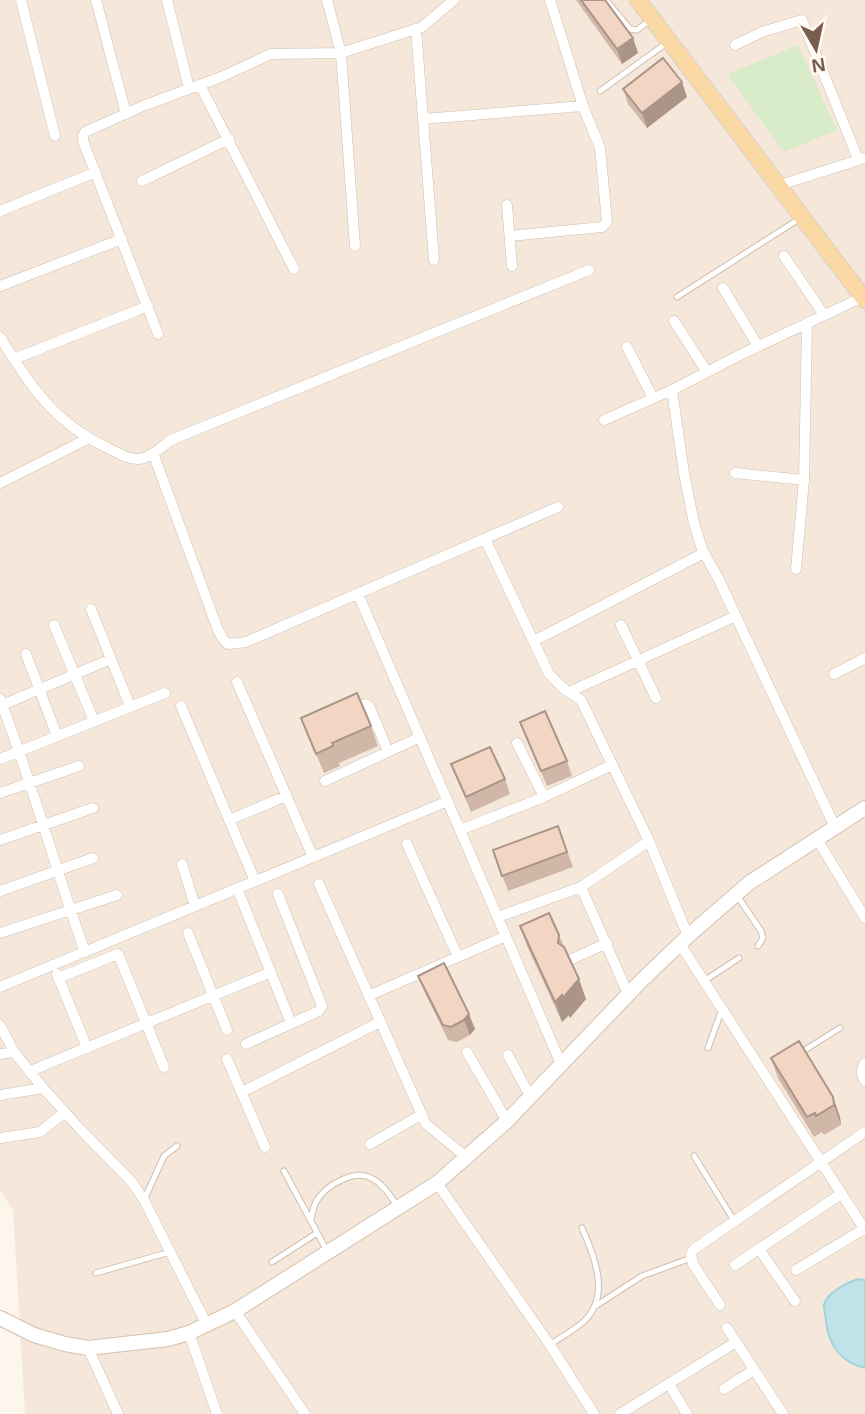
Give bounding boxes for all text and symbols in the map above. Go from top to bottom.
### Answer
north arrow [781,14,851,84]
text: N [810,54,827,77]

